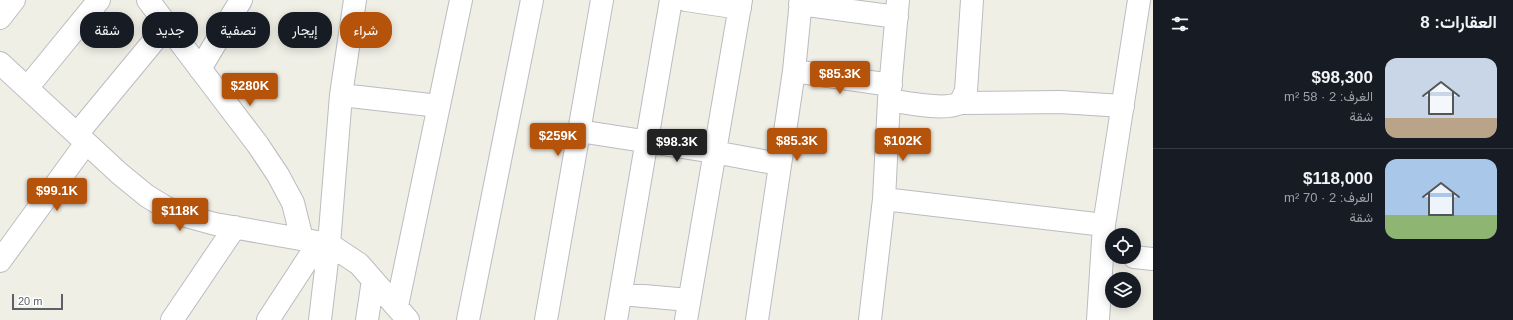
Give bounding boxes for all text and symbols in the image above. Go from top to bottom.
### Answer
chip: شقة [80,12,134,48]
chip: جديد [142,12,198,48]
chip: تصفية [206,12,270,48]
chip: إيجار [278,12,332,48]
chip: شراء [340,12,392,48]
icon: filters [1169,13,1191,35]
text: العقارات: 8 [1420,13,1497,32]
pin: $85.3K [807,61,873,95]
text: $85.3K [819,66,861,81]
text: $98,300 [1312,68,1373,87]
pin: $280K [222,73,278,107]
icon: home [1417,74,1465,122]
text: $280K [231,78,269,93]
text: الغرف: 2 · 58 m² [1284,89,1373,104]
text: شقة [1350,109,1373,124]
pin: $259K [530,123,586,157]
text: $259K [539,128,577,143]
pin: $85.3K [764,128,830,162]
pin: $102K [875,128,931,162]
pin: $98.3K [644,129,710,163]
text: $85.3K [776,133,818,148]
text: $102K [884,133,922,148]
text: $98.3K [656,134,698,149]
text: $118,000 [1303,169,1373,188]
icon: home [1417,175,1465,223]
pin: $99.1K [24,178,90,212]
text: $99.1K [36,183,78,198]
text: الغرف: 2 · 70 m² [1284,190,1373,205]
pin: $118K [152,198,208,232]
text: $118K [161,203,199,218]
text: شقة [1350,210,1373,225]
map controls [1105,228,1141,308]
button: locate [1105,228,1141,264]
button: layers [1105,272,1141,308]
scale bar [12,292,63,311]
text: 20 m [18,295,42,307]

